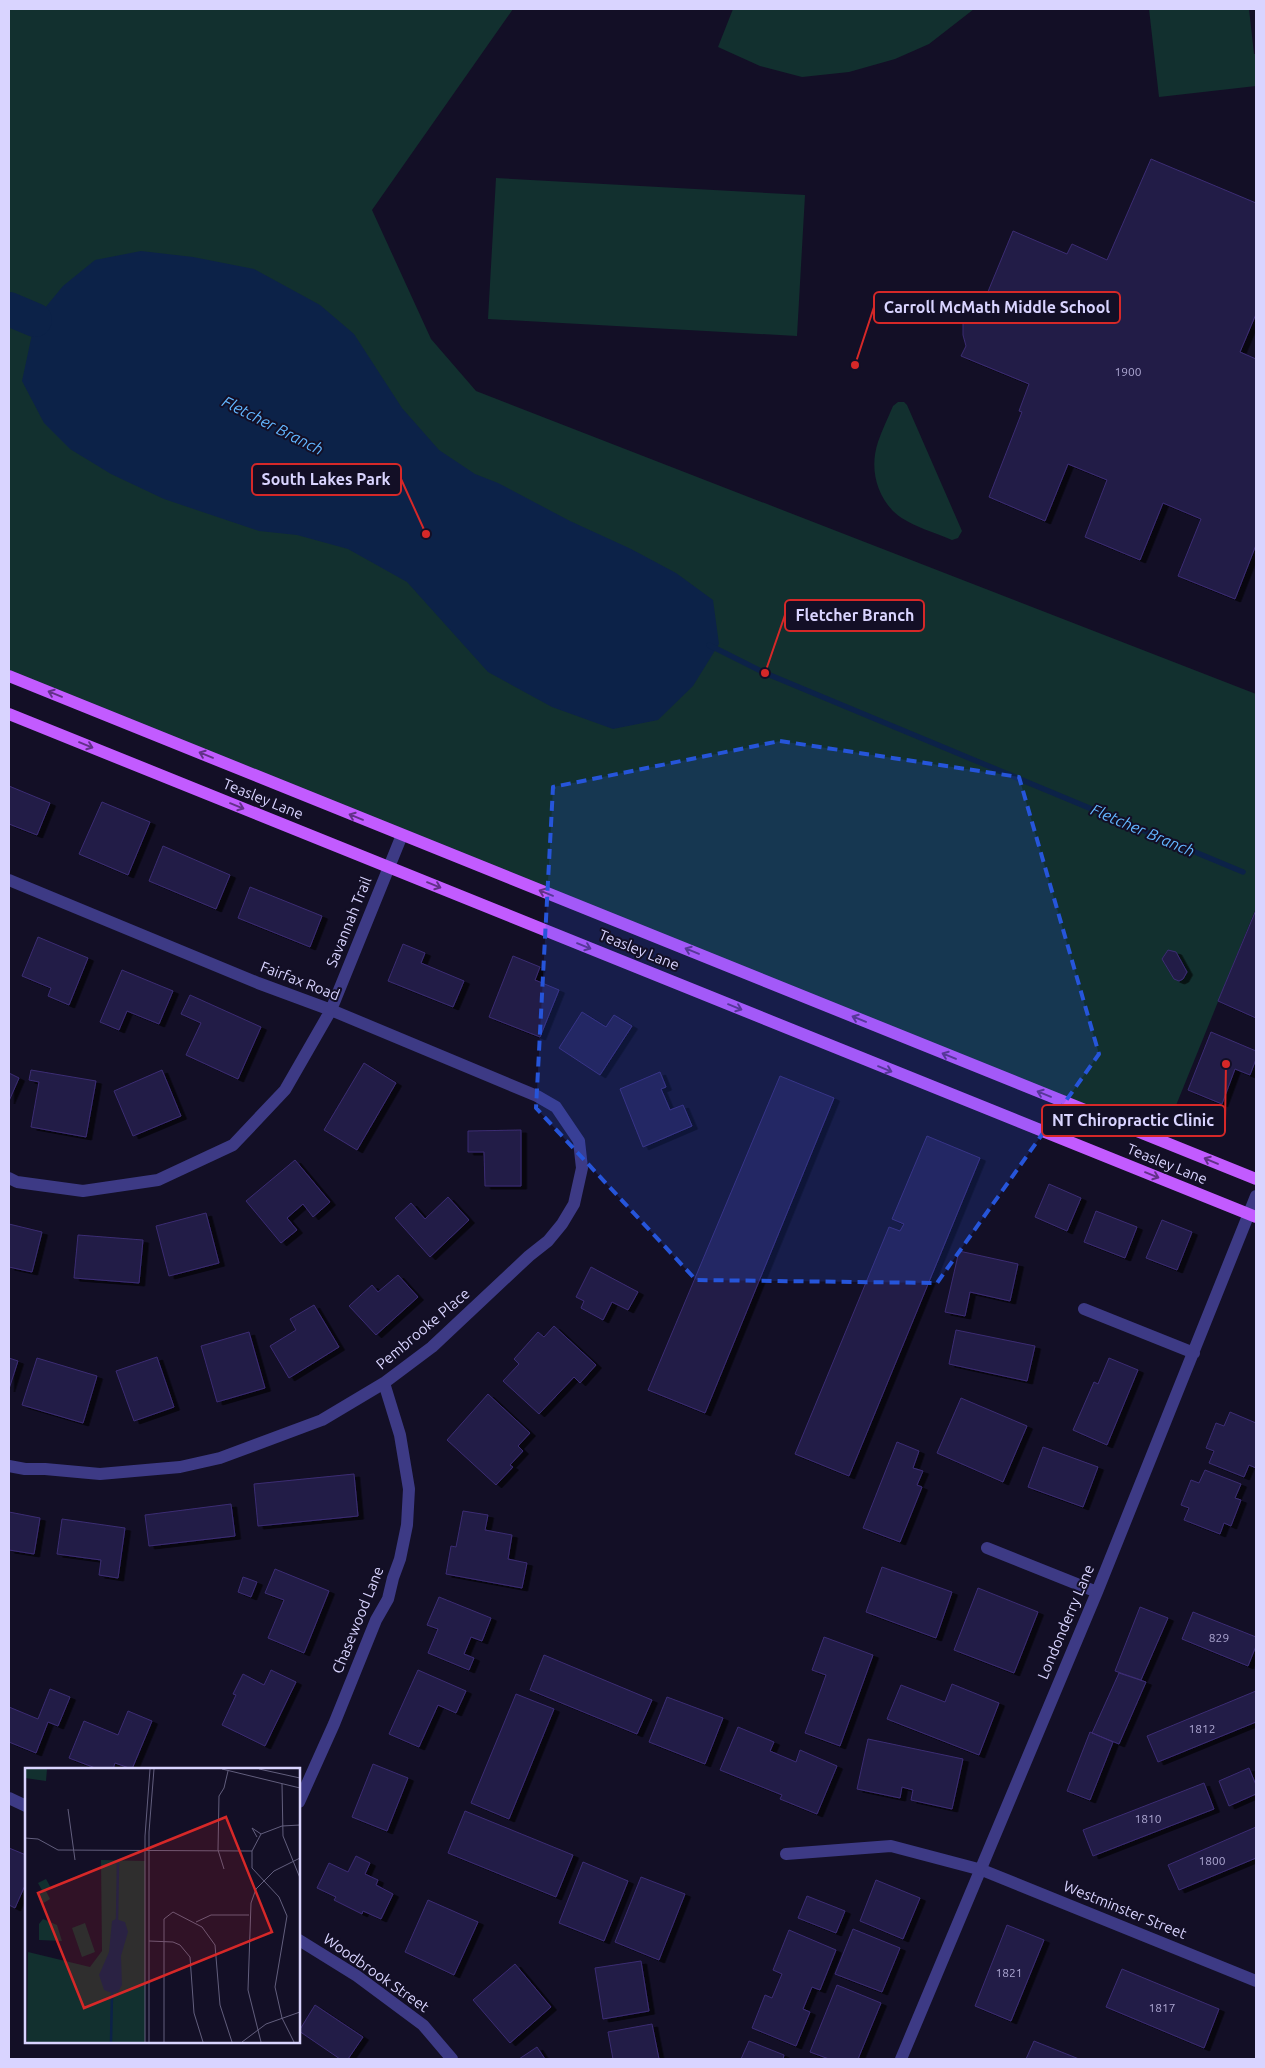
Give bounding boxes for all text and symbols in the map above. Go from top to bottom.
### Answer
callout: Carroll McMath Middle School [874,292,1120,323]
text: Carroll McMath Middle School [884,298,1110,316]
house number: 1900 [1114,365,1142,378]
water label: Fletcher Branch [219,392,327,458]
callout: South Lakes Park [252,464,401,495]
text: South Lakes Park [262,470,390,488]
callout: Fletcher Branch [785,600,924,631]
text: Fletcher Branch [796,606,914,624]
one-way arrow [48,689,63,699]
one-way arrow [78,741,93,750]
one-way arrow [199,750,214,759]
street label: Teasley Lane [221,775,306,822]
water label: Fletcher Branch [1088,800,1198,860]
one-way arrow [229,802,244,811]
one-way arrow [349,812,364,821]
street label: Savannah Trail [323,874,374,970]
one-way arrow [426,881,441,890]
one-way arrow [539,888,555,897]
street label: Teasley Lane [597,926,682,973]
one-way arrow [576,942,592,951]
one-way arrow [685,946,700,955]
street label: Fairfax Road [258,958,342,1003]
one-way arrow [727,1003,742,1012]
one-way arrow [852,1013,867,1023]
one-way arrow [942,1050,957,1060]
one-way arrow [877,1064,892,1074]
one-way arrow [1037,1088,1052,1098]
callout: NT Chiropractic Clinic [1042,1105,1225,1136]
text: NT Chiropractic Clinic [1052,1111,1214,1129]
street label: Teasley Lane [1125,1140,1210,1187]
one-way arrow [1204,1155,1219,1165]
one-way arrow [1144,1171,1159,1180]
street label: Pembrooke Place [372,1285,473,1373]
street label: Londonderry Lane [1034,1562,1097,1682]
street label: Chasewood Lane [328,1564,387,1676]
house number: 829 [1209,1631,1229,1644]
house number: 1812 [1188,1722,1216,1735]
inset map [25,1768,300,2043]
house number: 1810 [1134,1812,1162,1825]
house number: 1800 [1198,1854,1226,1867]
street label: Westminster Street [1061,1877,1189,1942]
street label: Woodbrook Street [320,1930,432,2015]
house number: 1821 [995,1966,1023,1979]
house number: 1817 [1148,2001,1176,2014]

